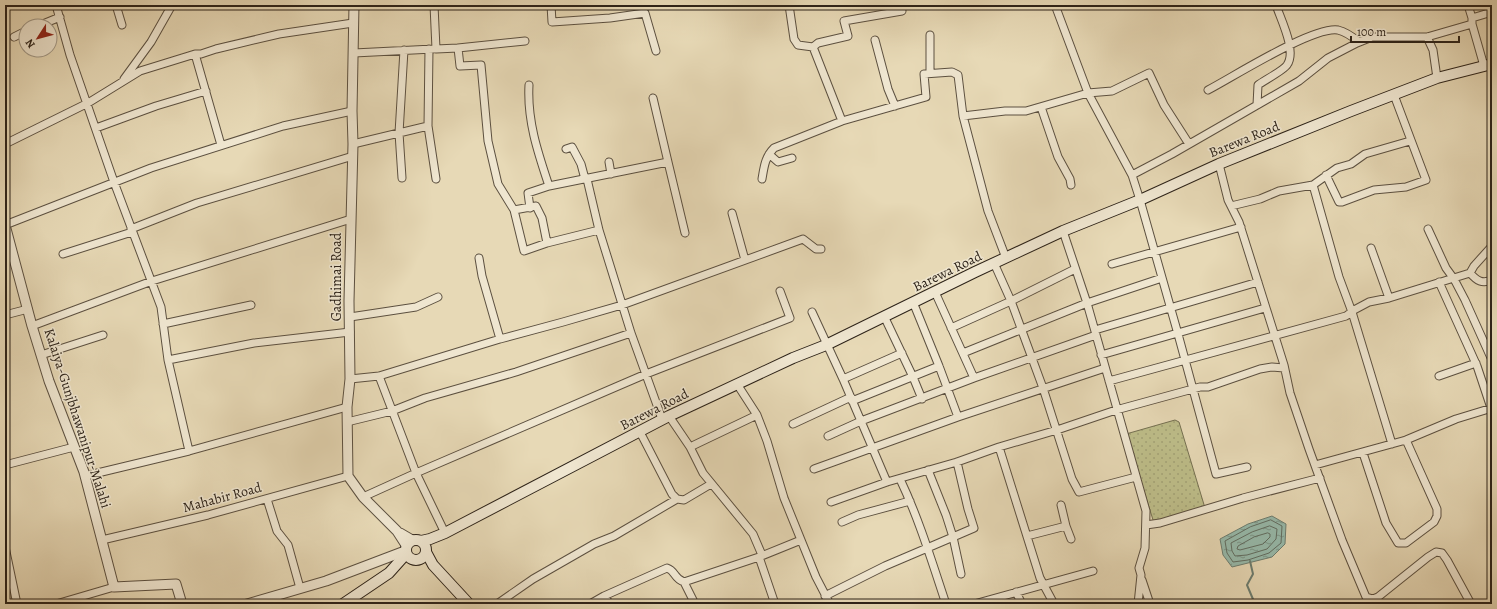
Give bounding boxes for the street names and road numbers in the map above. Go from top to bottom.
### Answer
street label: Barewa Road [1206,117,1283,162]
street label: Gadhimai Road [327,232,346,321]
street label: Barewa Road [910,246,985,296]
street label: Kalaiya-Gunjbhawanipur-Malahi [39,326,116,511]
street label: Barewa Road [617,384,692,435]
street label: Mahabir Road [181,478,264,517]

